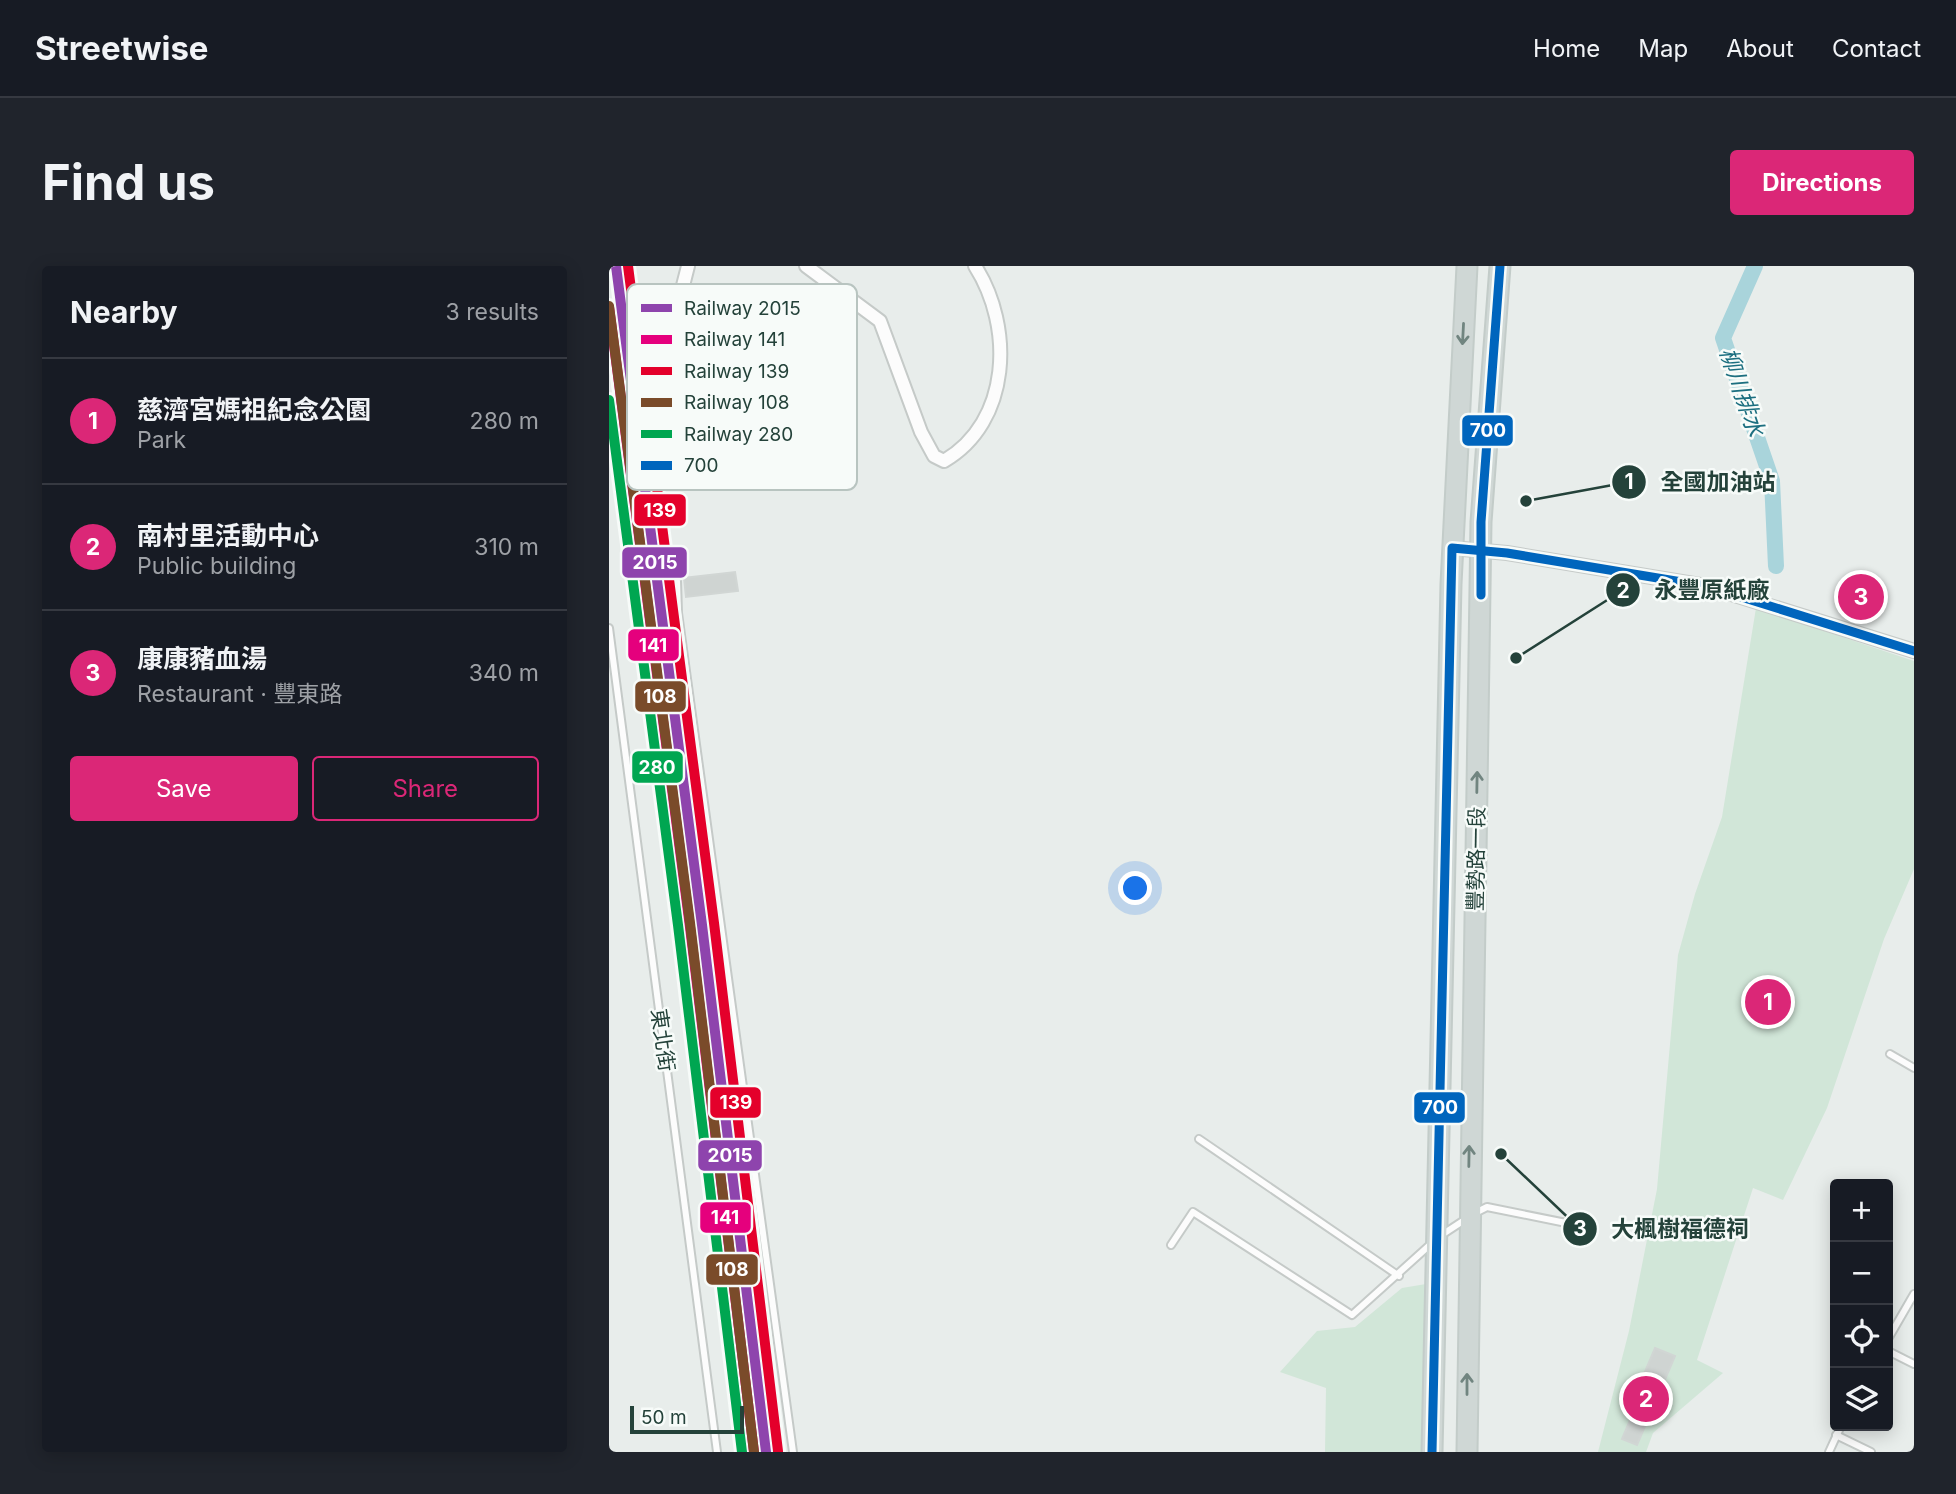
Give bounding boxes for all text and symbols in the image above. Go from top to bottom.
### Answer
text: Streetwise [35,28,209,68]
text: Home [1533,34,1600,63]
text: Map [1638,34,1688,63]
text: About [1726,34,1794,63]
text: Contact [1832,34,1921,63]
button: Directions [1730,150,1914,215]
text: Find us [42,153,215,212]
legend [627,284,857,490]
text: Nearby [70,294,178,330]
text: Railway 2015 [684,297,801,320]
text: 3 results [446,298,539,326]
one-way arrow [1456,322,1469,345]
text: Railway 141 [684,328,785,351]
water label: 柳川排水 [1714,344,1771,441]
text: Railway 139 [684,360,789,383]
text: Railway 108 [684,391,789,414]
text: 慈濟宮媽祖紀念公園 [137,394,371,425]
text: 1 [88,407,98,435]
text: 280 m [470,407,539,435]
line badge: 700 [1461,414,1514,447]
text: 700 [1470,419,1506,442]
text: Railway 280 [684,423,793,446]
text: Park [137,426,186,454]
text: 700 [684,454,718,477]
callout: 全國加油站 [1611,460,1789,504]
text: 全國加油站 [1661,468,1776,496]
text: 1 [1624,469,1634,494]
line badge: 139 [633,493,687,527]
text: 139 [644,499,676,522]
text: 南村里活動中心 [137,520,319,551]
text: 2 [86,533,100,561]
text: 310 m [474,533,539,561]
line badge: 2015 [621,546,688,579]
text: 2015 [632,551,678,574]
text: Public building [137,552,296,580]
callout: 永豐原紙廠 [1605,568,1783,612]
pin: 3 [1838,571,1884,623]
text: 永豐原紙廠 [1655,576,1770,604]
text: 2 [1616,578,1630,603]
line badge: 141 [627,628,680,662]
text: 141 [639,634,667,657]
text: 康康豬血湯 [137,643,267,674]
text: 3 [86,659,100,687]
text: 340 m [469,659,539,687]
text: Restaurant · 豐東路 [137,680,342,708]
line badge: 108 [634,680,687,713]
text: 108 [643,685,677,708]
line badge: 280 [631,750,684,784]
button: Save [70,756,298,821]
button: Share [312,756,539,821]
text: 280 [638,756,676,779]
one-way arrow [1471,771,1484,794]
street label: 豐勢路一段 [1463,806,1489,912]
your location [1118,871,1152,905]
pin: 1 [1745,976,1791,1028]
street label: 東北街 [646,1007,680,1073]
line badge: 139 [709,1086,762,1119]
text: 139 [720,1091,752,1114]
line badge: 700 [1413,1091,1466,1124]
text: 700 [1422,1096,1458,1119]
line badge: 2015 [697,1139,763,1172]
text: 2015 [707,1144,753,1167]
one-way arrow [1463,1145,1476,1168]
map controls [1830,1179,1893,1431]
button: + [1830,1179,1893,1242]
line badge: 141 [699,1201,752,1234]
text: 141 [711,1206,739,1229]
callout: 大楓樹福德祠 [1562,1207,1763,1251]
text: 大楓樹福德祠 [1611,1215,1749,1243]
text: 3 [1573,1216,1587,1241]
button: − [1830,1242,1893,1305]
line badge: 108 [705,1253,759,1286]
text: 108 [715,1258,749,1281]
button: locate [1830,1305,1893,1368]
button: layers [1830,1368,1893,1431]
one-way arrow [1460,1373,1474,1396]
pin: 2 [1623,1373,1669,1425]
scale bar [630,1403,744,1435]
text: 50 m [641,1406,687,1429]

